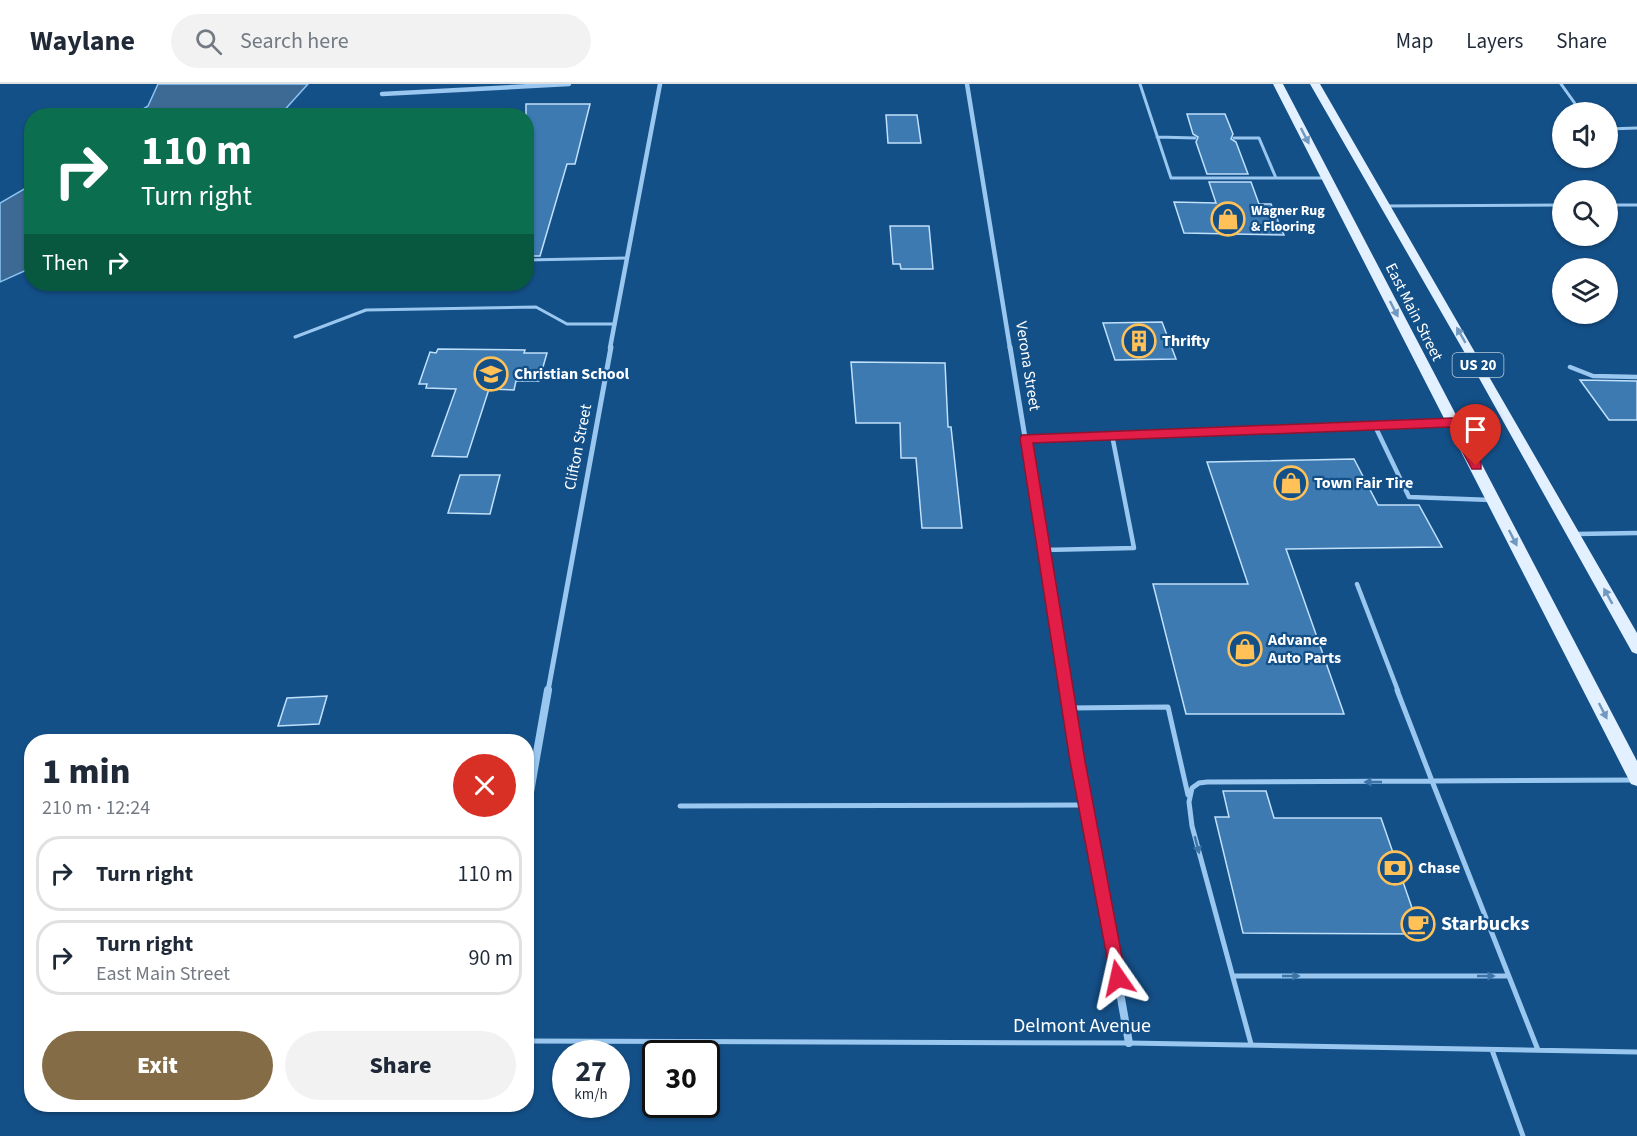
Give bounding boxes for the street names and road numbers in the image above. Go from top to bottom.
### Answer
street label: East Main Street [1380,259,1448,365]
street label: Verona Street [1010,320,1046,413]
road number: US 20 [1452,353,1504,377]
street label: Clifton Street [559,402,597,492]
street label: Delmont Avenue [1013,1012,1151,1040]

